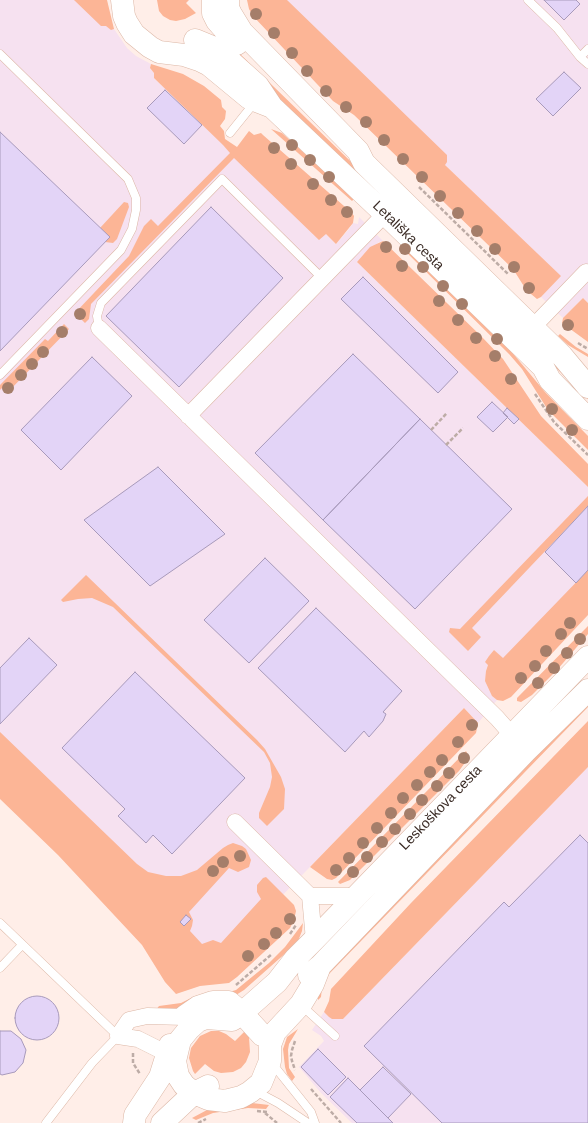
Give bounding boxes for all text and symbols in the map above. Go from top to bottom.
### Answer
street label: Letališka cesta [369,198,447,274]
street label: Leskoškova cesta [396,762,486,854]

